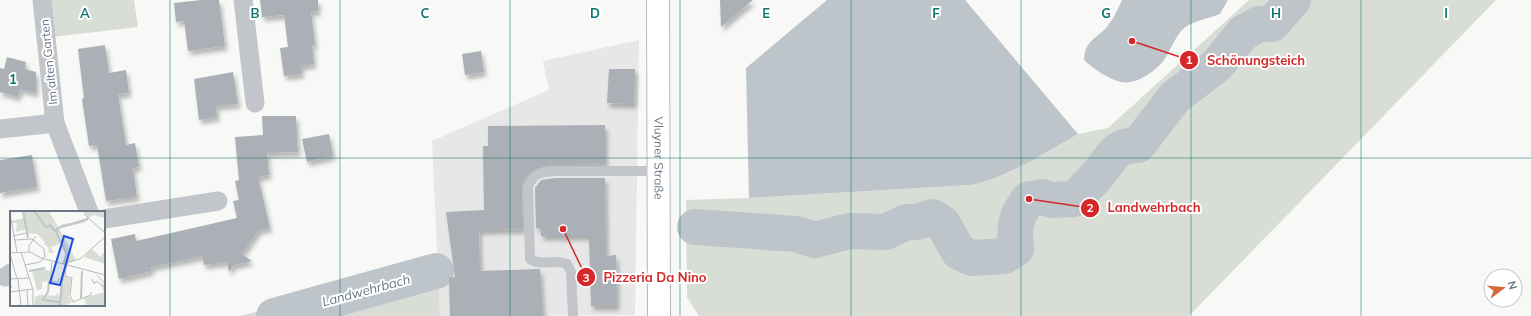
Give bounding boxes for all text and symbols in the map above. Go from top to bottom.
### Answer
text: A [80,5,90,21]
text: B [251,5,260,21]
text: C [421,5,430,21]
text: D [590,5,600,21]
text: E [762,5,770,21]
text: F [932,5,940,21]
text: G [1101,5,1111,21]
text: H [1271,5,1281,21]
text: I [1444,5,1448,21]
street label: Im alten Garten [37,18,60,106]
callout: Schönungsteich [1179,48,1313,73]
text: 1 [1185,52,1193,67]
text: Schönungsteich [1207,52,1305,68]
text: 1 [9,71,17,87]
street label: Vluyner Straße [651,116,667,199]
callout: Landwehrbach [1080,195,1209,220]
text: Landwehrbach [1107,199,1201,215]
text: 2 [1086,200,1094,215]
inset map [10,211,105,306]
callout: Pizzeria Da Nino [576,265,715,290]
north arrow [1483,268,1523,308]
text: Pizzeria Da Nino [603,269,707,285]
text: 3 [582,270,590,285]
water label: Landwehrbach [320,271,412,309]
text: N [1505,279,1520,291]

